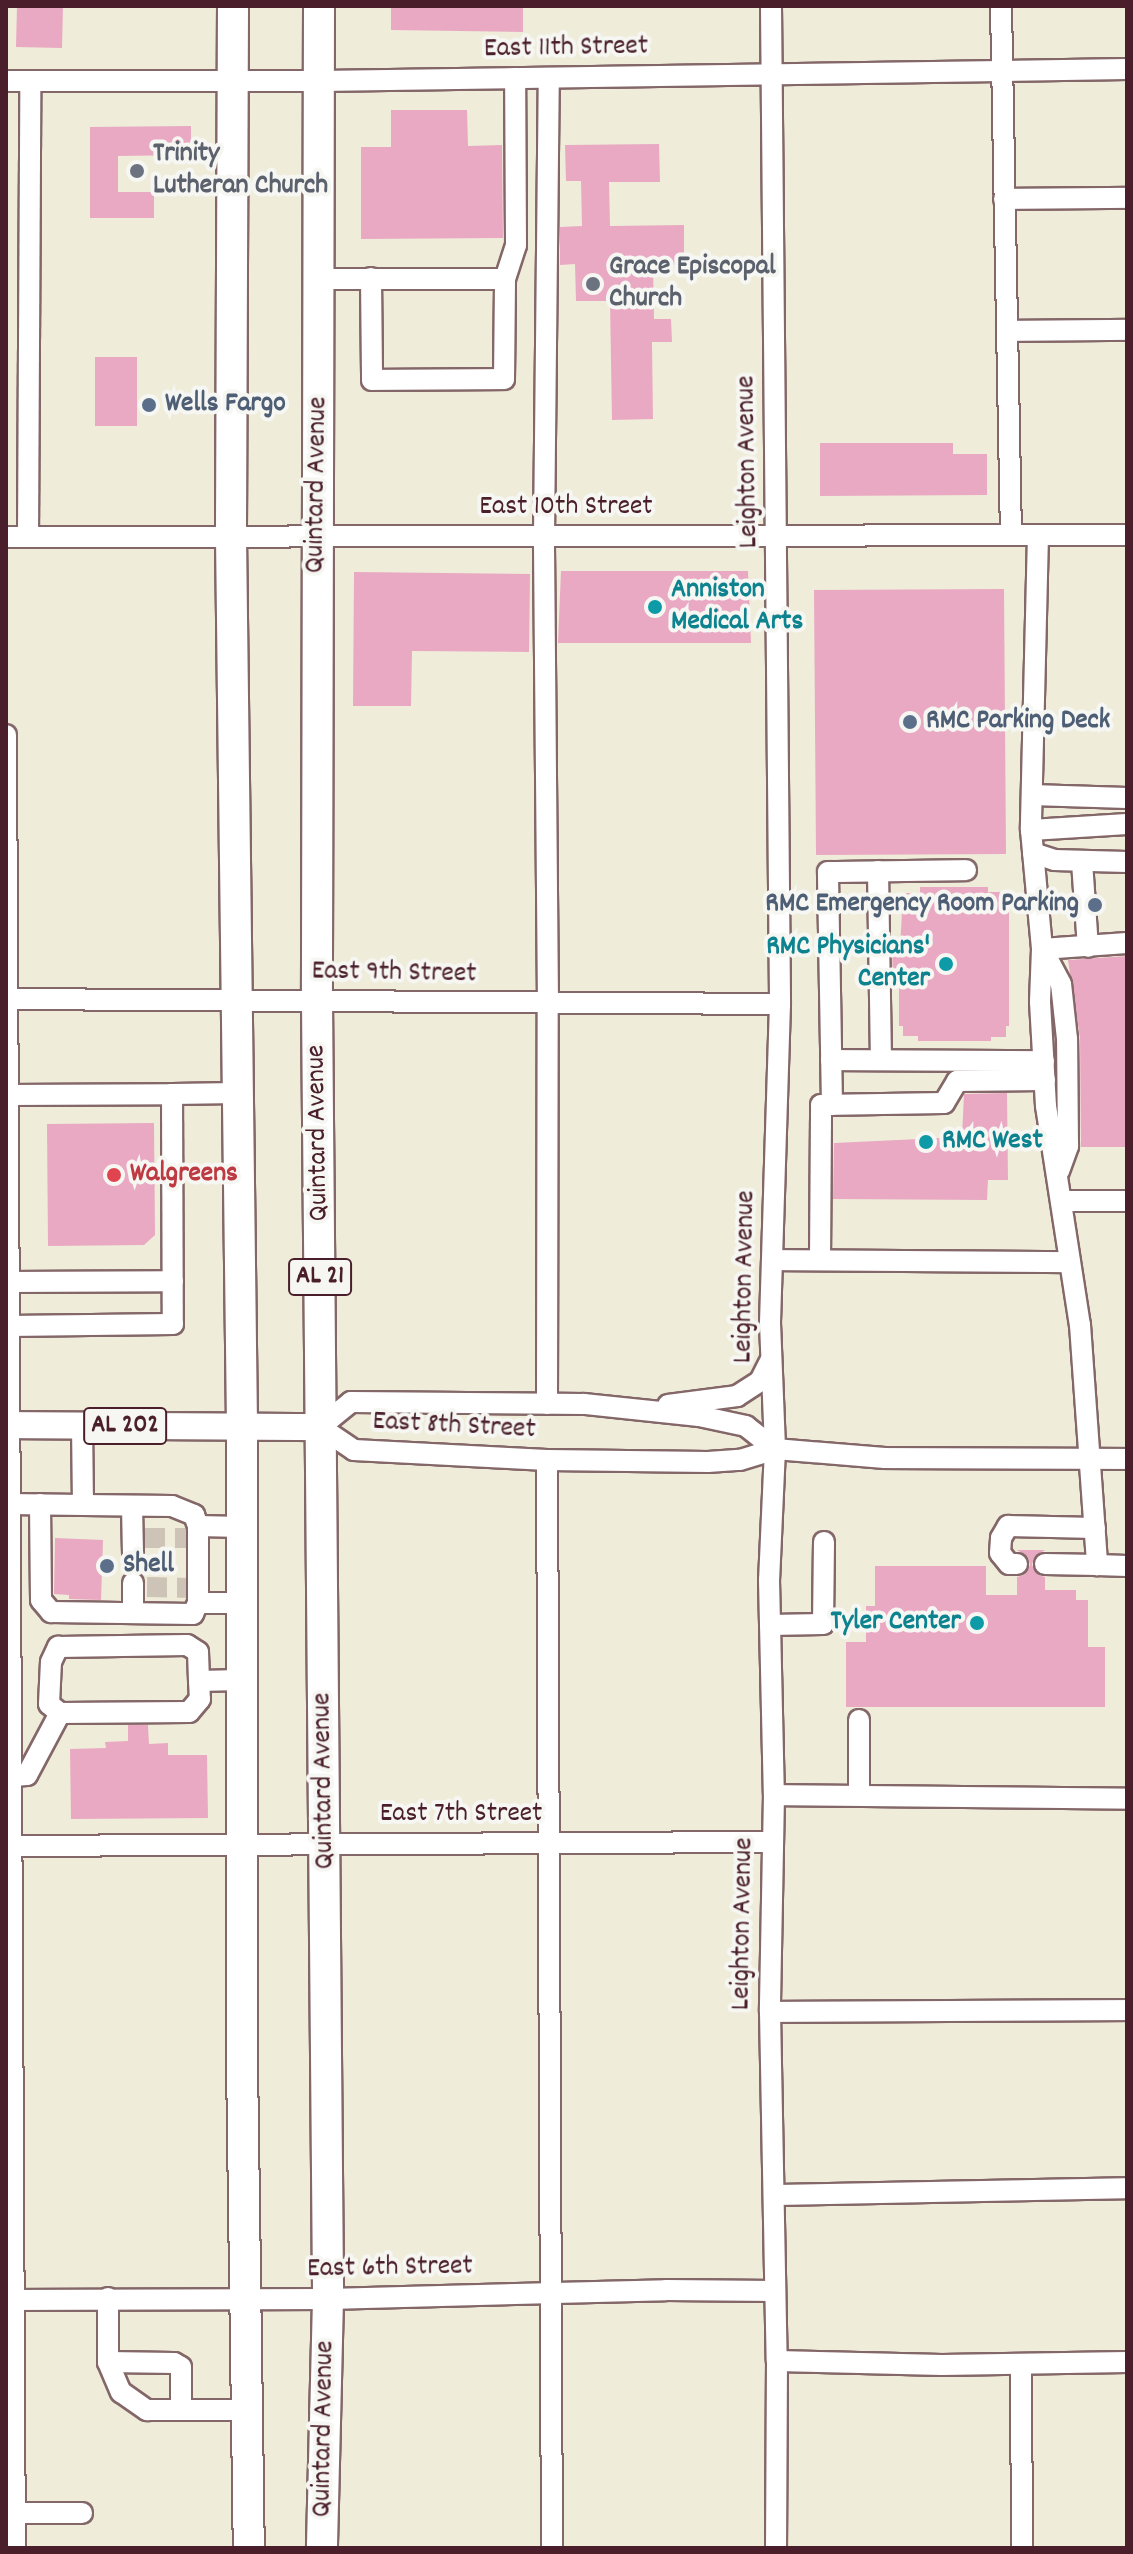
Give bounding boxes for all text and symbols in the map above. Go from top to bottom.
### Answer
street label: East 11th Street [484,31,648,67]
place label: Trinity Lutheran Church [153,138,328,204]
marker: Trinity Lutheran Church [128,162,146,180]
place label: Grace Episcopal Church [609,251,776,317]
marker: Grace Episcopal Church [584,275,602,293]
street label: Leighton Avenue [731,375,767,549]
place label: Wells Fargo [165,388,286,422]
marker: Wells Fargo [140,396,158,414]
street label: Quintard Avenue [300,396,336,574]
street label: East 10th Street [479,491,653,525]
place label: Anniston Medical Arts [671,574,803,640]
marker: Anniston Medical Arts [646,598,664,616]
place label: RMC Parking Deck [926,705,1110,739]
marker: RMC Parking Deck [901,713,919,731]
place label: RMC Emergency Room Parking [765,888,1079,922]
marker: RMC Emergency Room Parking [1086,896,1104,914]
place label: RMC Physicians' Center [766,931,930,997]
marker: RMC Physicians' Center [937,955,955,973]
street label: East 9th Street [311,956,477,992]
street label: Quintard Avenue [301,1044,337,1222]
place label: RMC West [942,1125,1043,1159]
marker: RMC West [917,1133,935,1151]
place label: Walgreens [130,1158,238,1192]
marker: Walgreens [105,1166,123,1184]
street label: Leighton Avenue [728,1190,764,1364]
road number: AL 21 [288,1255,352,1299]
road number: AL 202 [83,1404,167,1448]
street label: East 8th Street [372,1406,536,1448]
place label: Shell [123,1549,174,1583]
marker: Shell [98,1557,116,1575]
place label: Tyler Center [831,1606,961,1640]
marker: Tyler Center [968,1614,986,1632]
street label: Quintard Avenue [307,1692,343,1870]
street label: East 7th Street [380,1798,542,1832]
street label: Leighton Avenue [726,1837,762,2011]
street label: East 6th Street [307,2251,473,2287]
street label: Quintard Avenue [307,2340,343,2518]

